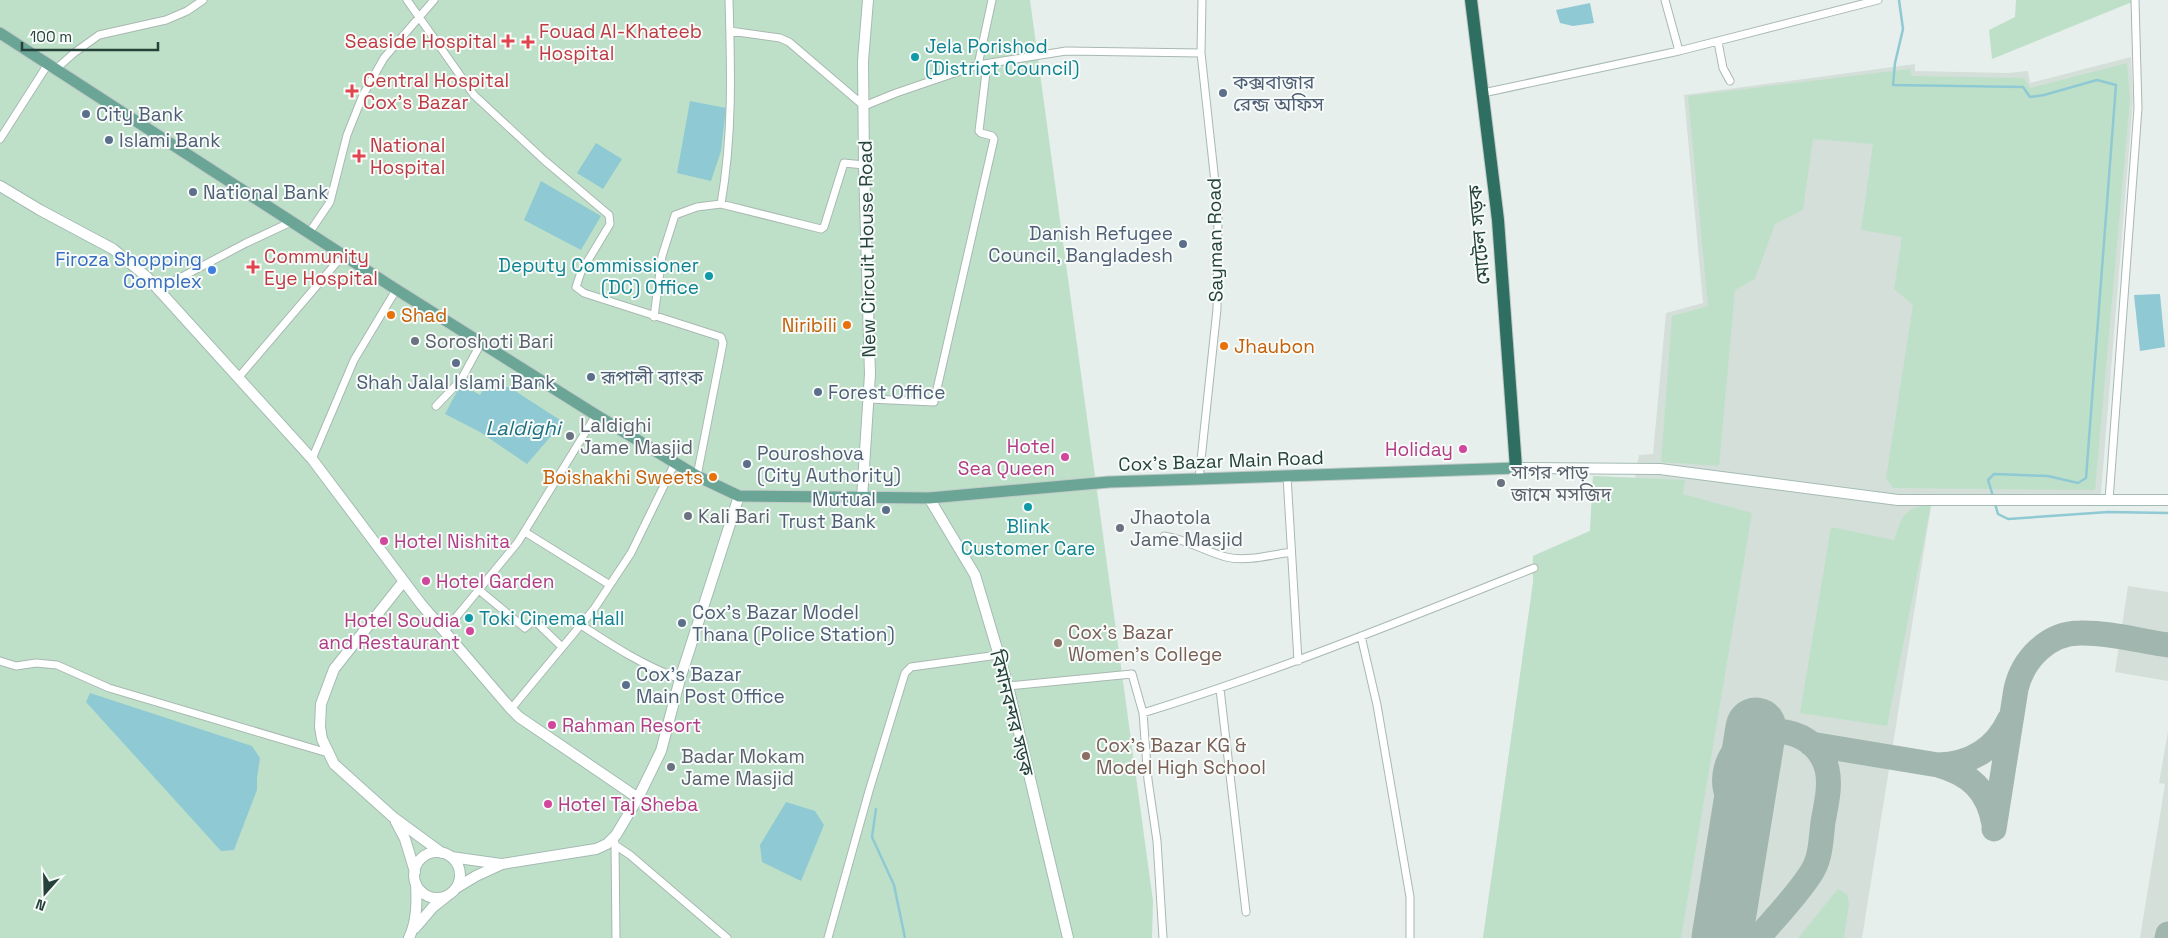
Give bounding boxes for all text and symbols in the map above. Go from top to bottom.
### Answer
place label: Fouad Al-Khateeb Hospital [539,19,702,66]
scale bar [22,20,159,52]
text: 100 m [30,27,72,46]
place label: Seaside Hospital [345,29,497,54]
marker: Seaside Hospital [501,34,515,48]
place label: Jela Porishod (District Council) [925,34,1079,81]
marker: Fouad Al-Khateeb Hospital [521,35,535,49]
marker: Jela Porishod (District Council) [909,51,921,63]
place label: Central Hospital Cox's Bazar [363,68,509,115]
place label: কক্সবাজার রেন্জ অফিস [1232,70,1325,117]
marker: Central Hospital Cox's Bazar [345,84,359,98]
marker: কক্সবাজার রেন্জ অফিস [1217,87,1229,99]
place label: City Bank [96,102,183,127]
marker: City Bank [80,108,92,120]
place label: Islami Bank [119,128,220,153]
place label: National Hospital [370,133,445,180]
marker: Islami Bank [103,134,115,146]
street label: New Circuit House Road [853,140,881,358]
marker: National Hospital [352,149,366,163]
street label: Sayman Road [1201,178,1229,302]
place label: National Bank [203,180,329,205]
street label: মোটেল সড়ক [1462,183,1496,286]
marker: National Bank [187,186,199,198]
place label: Danish Refugee Council, Bangladesh [988,221,1173,268]
marker: Danish Refugee Council, Bangladesh [1177,238,1189,250]
place label: Community Eye Hospital [264,244,378,291]
place label: Firoza Shopping Complex [55,247,202,294]
place label: Deputy Commissioner (DC) Office [498,253,699,300]
marker: Community Eye Hospital [246,260,260,274]
marker: Firoza Shopping Complex [206,264,218,276]
marker: Deputy Commissioner (DC) Office [703,270,715,282]
place label: Shad [401,303,447,328]
marker: Shad [385,309,397,321]
place label: Niribili [782,313,837,338]
marker: Niribili [841,319,853,331]
place label: Soroshoti Bari [425,329,554,354]
place label: Jhaubon [1234,334,1315,359]
marker: Soroshoti Bari [409,335,421,347]
marker: Jhaubon [1218,340,1230,352]
marker: Shah Jalal Islami Bank [450,357,462,369]
place label: রূপালী ব্যাংক [600,365,704,390]
place label: Shah Jalal Islami Bank [356,370,556,395]
marker: রূপালী ব্যাংক [585,371,597,383]
place label: Forest Office [828,380,945,405]
marker: Forest Office [812,386,824,398]
place label: Laldighi Jame Masjid [580,413,693,460]
water label: Laldighi [485,415,563,441]
marker: Laldighi Jame Masjid [564,430,576,442]
place label: Hotel Sea Queen [958,434,1055,481]
place label: Holiday [1385,437,1453,462]
place label: Pouroshova (City Authority) [757,441,901,488]
marker: Holiday [1457,443,1469,455]
street label: Cox's Bazar Main Road [1118,445,1324,477]
marker: Hotel Sea Queen [1059,451,1071,463]
marker: Pouroshova (City Authority) [741,458,753,470]
place label: সাগর পাড় জামে মসজিদ [1510,460,1612,507]
place label: Boishakhi Sweets [543,465,703,490]
marker: Boishakhi Sweets [707,471,719,483]
marker: সাগর পাড় জামে মসজিদ [1495,477,1507,489]
place label: Mutual Trust Bank [779,487,876,534]
marker: Blink Customer Care [1022,501,1034,513]
place label: Kali Bari [698,504,770,529]
marker: Mutual Trust Bank [880,504,892,516]
place label: Jhaotola Jame Masjid [1130,505,1243,552]
marker: Kali Bari [682,510,694,522]
place label: Blink Customer Care [961,514,1095,561]
marker: Jhaotola Jame Masjid [1114,522,1126,534]
place label: Hotel Nishita [394,529,510,554]
marker: Hotel Nishita [378,535,390,547]
place label: Hotel Garden [436,569,554,594]
marker: Hotel Garden [420,575,432,587]
place label: Cox's Bazar Model Thana (Police Station) [692,600,895,647]
place label: Toki Cinema Hall [479,606,624,631]
place label: Hotel Soudia and Restaurant [318,608,460,655]
marker: Toki Cinema Hall [463,612,475,624]
marker: Cox's Bazar Model Thana (Police Station) [676,617,688,629]
place label: Cox's Bazar Women's College [1068,620,1222,667]
marker: Hotel Soudia and Restaurant [464,625,476,637]
marker: Cox's Bazar Women's College [1052,637,1064,649]
street label: বিমানবন্দর সড়ক [984,646,1040,779]
place label: Cox's Bazar Main Post Office [636,662,785,709]
marker: Cox's Bazar Main Post Office [620,679,632,691]
place label: Rahman Resort [562,713,701,738]
marker: Rahman Resort [546,719,558,731]
place label: Cox's Bazar KG & Model High School [1096,733,1266,780]
place label: Badar Mokam Jame Masjid [681,744,805,791]
marker: Cox's Bazar KG & Model High School [1080,750,1092,762]
marker: Badar Mokam Jame Masjid [665,761,677,773]
place label: Hotel Taj Sheba [558,792,698,817]
marker: Hotel Taj Sheba [542,798,554,810]
north arrow [20,868,70,918]
text: N [33,895,48,915]

